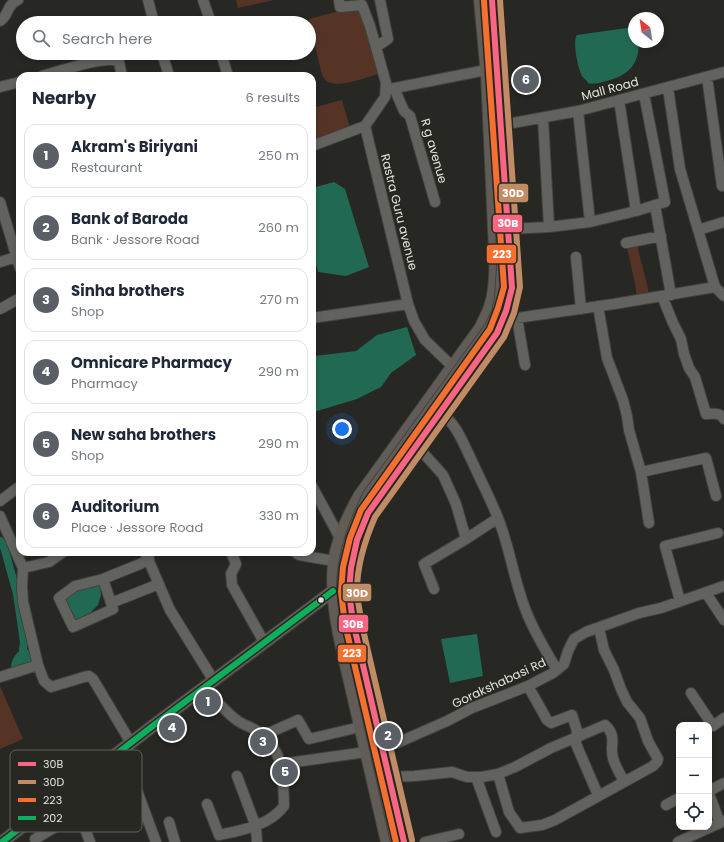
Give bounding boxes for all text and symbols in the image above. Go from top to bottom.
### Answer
north arrow [628,12,664,48]
search box [16,16,316,60]
icon: search [30,27,52,49]
text: Search here [62,28,152,49]
pin: 6 [513,65,539,95]
street label: Mall Road [579,73,640,104]
text: Nearby [32,86,96,110]
text: 6 results [246,88,300,107]
street label: R g avenue [417,116,452,185]
text: Akram's Biriyani [71,136,198,157]
text: 1 [44,146,48,165]
text: 250 m [258,146,299,165]
street label: Rastra Guru avenue [377,152,422,272]
text: Restaurant [71,158,142,177]
line badge: 30D [498,183,529,203]
text: 30D [502,185,524,201]
text: Bank of Baroda [71,208,188,229]
line badge: 30B [492,214,523,233]
text: 30B [497,215,519,231]
text: 2 [42,218,50,237]
text: 260 m [258,218,299,237]
text: Bank · Jessore Road [71,230,200,249]
line badge: 223 [486,244,517,264]
text: 223 [492,246,512,262]
text: Sinha brothers [71,280,185,301]
text: 3 [42,290,50,309]
text: 270 m [259,290,299,309]
text: Shop [71,302,104,321]
text: Omnicare Pharmacy [71,352,232,373]
text: 4 [42,362,50,381]
text: 290 m [258,362,299,381]
text: Pharmacy [71,374,138,393]
your location [332,419,352,439]
text: New saha brothers [71,424,216,445]
text: 5 [42,434,50,453]
text: 290 m [258,434,299,453]
text: Shop [71,446,104,465]
text: Auditorium [71,496,159,517]
text: 6 [42,506,50,525]
text: 330 m [259,506,299,525]
text: Place · Jessore Road [71,518,203,537]
line badge: 30D [342,583,372,602]
text: 30D [346,585,368,601]
unlabelled marker [316,595,326,605]
line badge: 30B [338,614,369,633]
text: 30B [342,616,364,632]
line badge: 223 [337,644,367,663]
text: 223 [342,645,362,661]
street label: Gorakshabasi Rd [449,653,549,712]
pin: 1 [195,687,221,717]
pin: 4 [159,713,185,743]
pin: 2 [375,721,401,751]
map controls [676,722,712,830]
button: + [676,722,712,758]
pin: 3 [250,727,276,757]
legend [10,750,142,832]
text: 30B [43,756,63,772]
pin: 5 [272,757,298,787]
button: − [676,758,712,794]
text: 30D [43,774,64,790]
text: 223 [43,792,62,808]
button: locate [676,794,712,830]
text: 202 [43,810,63,826]

